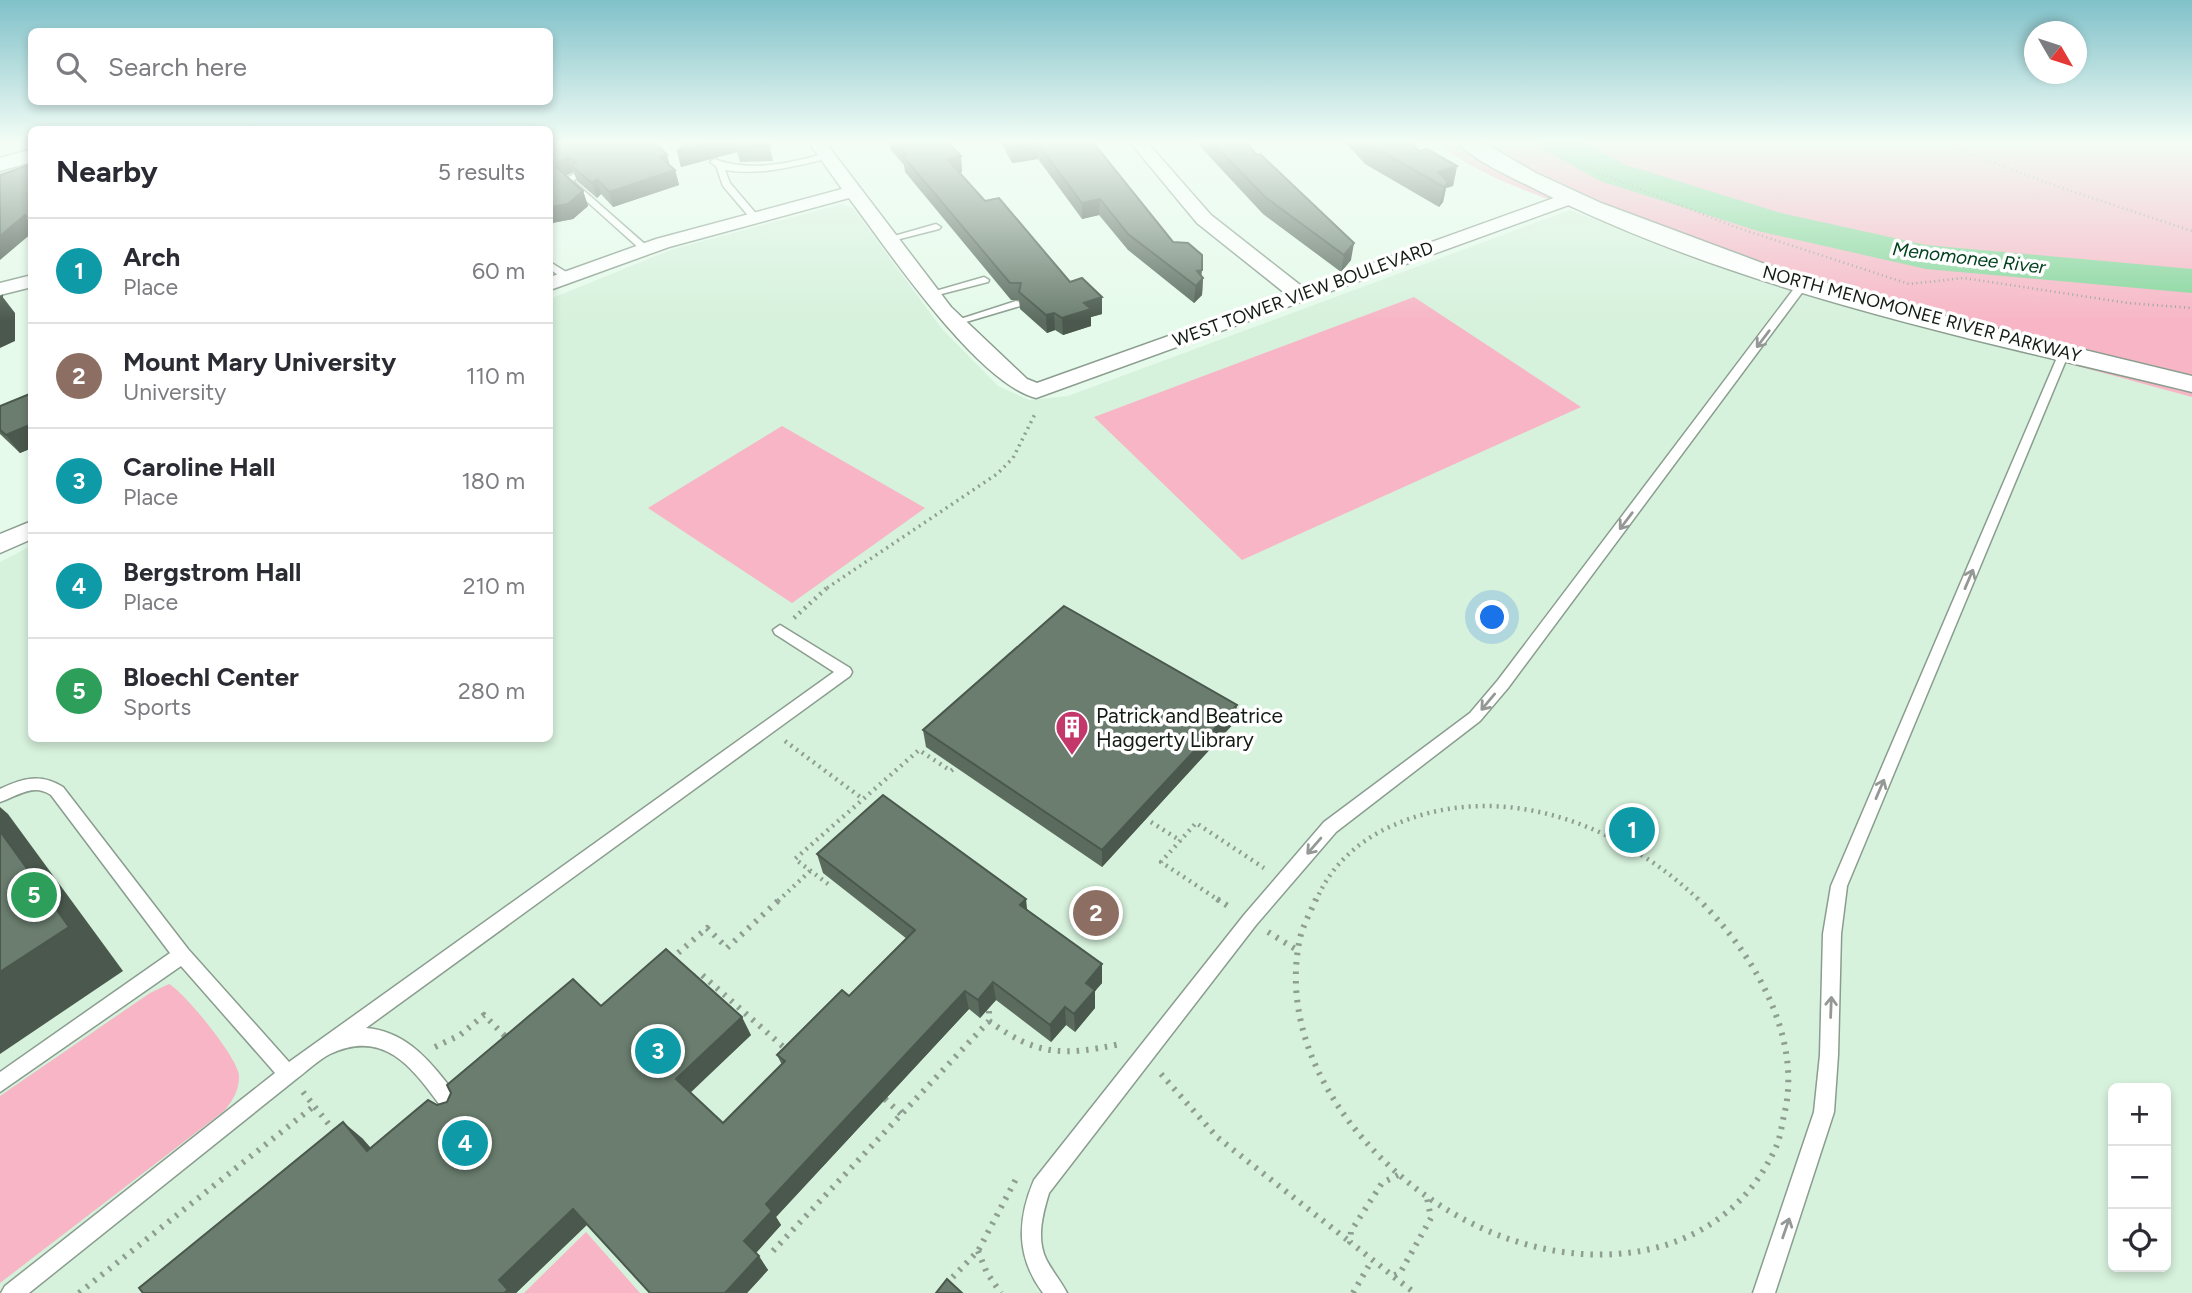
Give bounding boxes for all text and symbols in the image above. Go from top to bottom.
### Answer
north arrow [2024,21,2087,84]
search box [28,28,553,105]
icon: search [52,48,90,86]
text: Search here [108,51,247,83]
text: Nearby [56,153,158,190]
text: 5 results [438,158,525,186]
street label: WEST TOWER VIEW BOULEVARD [1170,237,1436,351]
water label: Menomonee River [1891,237,2047,279]
text: Arch [123,241,180,273]
text: 1 [74,257,84,285]
text: 60 m [472,257,525,285]
street label: NORTH MENOMONEE RIVER PARKWAY [1760,261,2084,367]
text: Place [123,273,178,301]
one-way arrow [1755,329,1770,347]
text: Mount Mary University [123,346,396,378]
text: 2 [72,362,86,390]
text: 110 m [466,362,525,390]
text: University [123,378,226,406]
text: Caroline Hall [123,451,275,483]
text: 3 [73,467,85,495]
text: 180 m [461,467,525,495]
text: Place [123,483,178,511]
one-way arrow [1619,511,1633,530]
text: Bergstrom Hall [123,556,301,588]
one-way arrow [1963,569,1976,590]
text: 4 [72,572,86,600]
text: 210 m [463,572,525,600]
text: Place [123,588,178,616]
your location [1475,600,1509,634]
text: Bloechl Center [123,661,299,693]
text: 5 [72,677,86,705]
text: 280 m [458,677,525,705]
one-way arrow [1480,692,1496,710]
text: Sports [123,693,191,721]
place label: Patrick and Beatrice Haggerty Library [1096,703,1283,752]
building icon: Patrick and Beatrice Haggerty Library [1053,708,1091,757]
one-way arrow [1875,778,1888,800]
pin: 1 [1609,804,1655,856]
one-way arrow [1306,837,1322,855]
pin: 5 [11,869,57,921]
pin: 2 [1073,887,1119,939]
one-way arrow [1824,996,1837,1019]
pin: 3 [635,1025,681,1077]
map controls [2108,1083,2171,1272]
button: + [2108,1083,2171,1146]
pin: 4 [442,1117,488,1169]
button: − [2108,1146,2171,1209]
button: locate [2108,1209,2171,1272]
one-way arrow [1781,1218,1793,1240]

